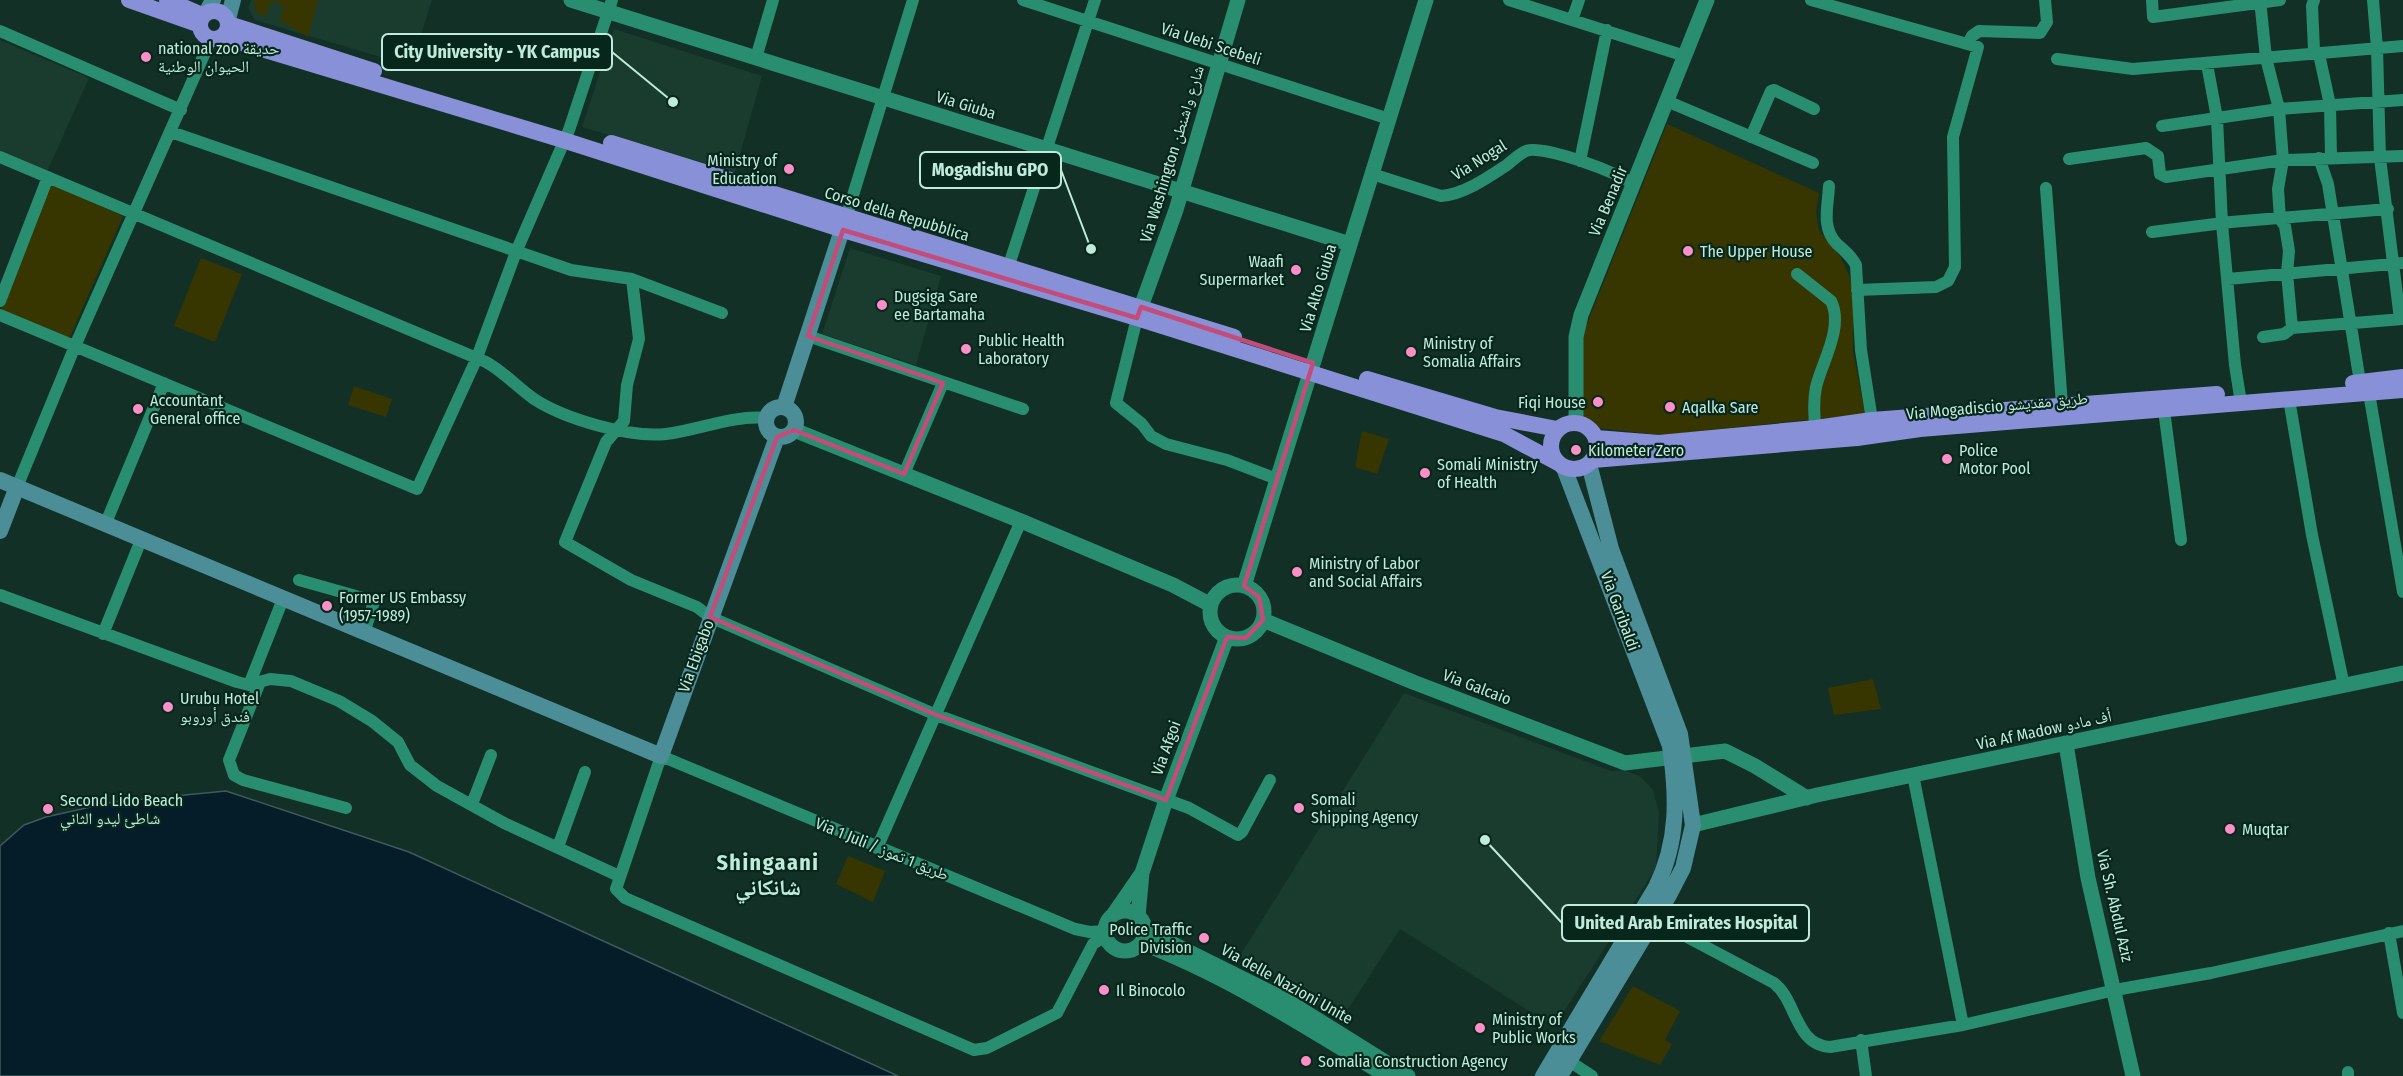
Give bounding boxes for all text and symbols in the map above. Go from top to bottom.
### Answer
street label: Via Uebi Scebeli [1158,19,1264,69]
callout: City University - YK Campus [382,34,612,70]
place label: national zoo حديقة الحيوان الوطنية [158,39,280,77]
text: City University - YK Campus [394,41,600,63]
marker: national zoo حديقة الحيوان الوطنية [139,50,153,64]
street label: Via Washington شارع واشنطن [1136,63,1209,245]
street label: Via Giuba [934,87,998,123]
street label: Via Nogal [1448,136,1510,184]
place label: Ministry of Education [707,151,778,188]
callout: Mogadishu GPO [920,152,1061,188]
text: Mogadishu GPO [932,159,1048,181]
marker: Ministry of Education [782,162,796,176]
street label: Via Benadir [1585,162,1632,239]
street label: Corso della Repubblica [822,183,972,245]
street label: Via Alto Giuba [1296,241,1340,334]
place label: The Upper House [1700,242,1812,261]
marker: The Upper House [1681,244,1695,258]
place label: Waafi Supermarket [1200,252,1285,289]
marker: Waafi Supermarket [1289,263,1303,277]
place label: Dugsiga Sare ee Bartamaha [894,287,985,324]
marker: Dugsiga Sare ee Bartamaha [875,298,889,312]
place label: Public Health Laboratory [978,331,1065,368]
place label: Ministry of Somalia Affairs [1423,334,1521,371]
marker: Public Health Laboratory [959,342,973,356]
marker: Ministry of Somalia Affairs [1404,345,1418,359]
street label: Via Mogadiscio طريق مقديشو [1905,389,2089,424]
place label: Accountant General office [150,391,240,428]
place label: Fiqi House [1518,393,1586,412]
marker: Fiqi House [1591,395,1605,409]
place label: Aqalka Sare [1682,398,1759,417]
marker: Aqalka Sare [1663,400,1677,414]
marker: Accountant General office [131,402,145,416]
place label: Kilometer Zero [1588,441,1684,460]
place label: Police Motor Pool [1959,441,2031,478]
marker: Kilometer Zero [1569,443,1583,457]
marker: Police Motor Pool [1940,452,1954,466]
place label: Somali Ministry of Health [1437,455,1539,492]
marker: Somali Ministry of Health [1418,466,1432,480]
place label: Ministry of Labor and Social Affairs [1309,554,1423,591]
marker: Ministry of Labor and Social Affairs [1290,565,1304,579]
street label: Via Garibaldi [1597,569,1643,653]
place label: Former US Embassy (1957-1989) [339,588,467,625]
marker: Former US Embassy (1957-1989) [320,599,334,613]
street label: Via Ebigabo [674,617,718,695]
street label: Via Galcaio [1440,665,1514,709]
place label: Urubu Hotel فندق أوروبو [180,689,259,727]
marker: Urubu Hotel فندق أوروبو [161,700,175,714]
street label: Via Af Madow أف مادو [1975,706,2113,754]
street label: Via Afgoi [1147,718,1185,778]
place label: Somali Shipping Agency [1311,790,1419,827]
place label: Second Lido Beach شاطئ ليدو الثاني [60,791,183,831]
marker: Somali Shipping Agency [1292,801,1306,815]
marker: Second Lido Beach شاطئ ليدو الثاني [41,802,55,816]
street label: Via 1 Juli / طريق 1 تموز [812,814,951,885]
place label: Muqtar [2242,820,2289,839]
marker: Muqtar [2223,822,2237,836]
street label: Via Sh. Abdul Aziz [2093,848,2137,964]
district label: Shingaani شانكاني [716,849,820,904]
callout: United Arab Emirates Hospital [1562,905,1809,941]
text: United Arab Emirates Hospital [1575,912,1797,934]
place label: Police Traffic Division [1109,920,1192,957]
marker: Police Traffic Division [1197,931,1211,945]
street label: Via delle Nazioni Unite [1218,940,1356,1028]
place label: Il Binocolo [1116,981,1185,1000]
marker: Il Binocolo [1097,983,1111,997]
place label: Ministry of Public Works [1492,1010,1576,1047]
marker: Ministry of Public Works [1473,1021,1487,1035]
place label: Somalia Construction Agency [1318,1052,1508,1071]
marker: Somalia Construction Agency [1299,1054,1313,1068]

